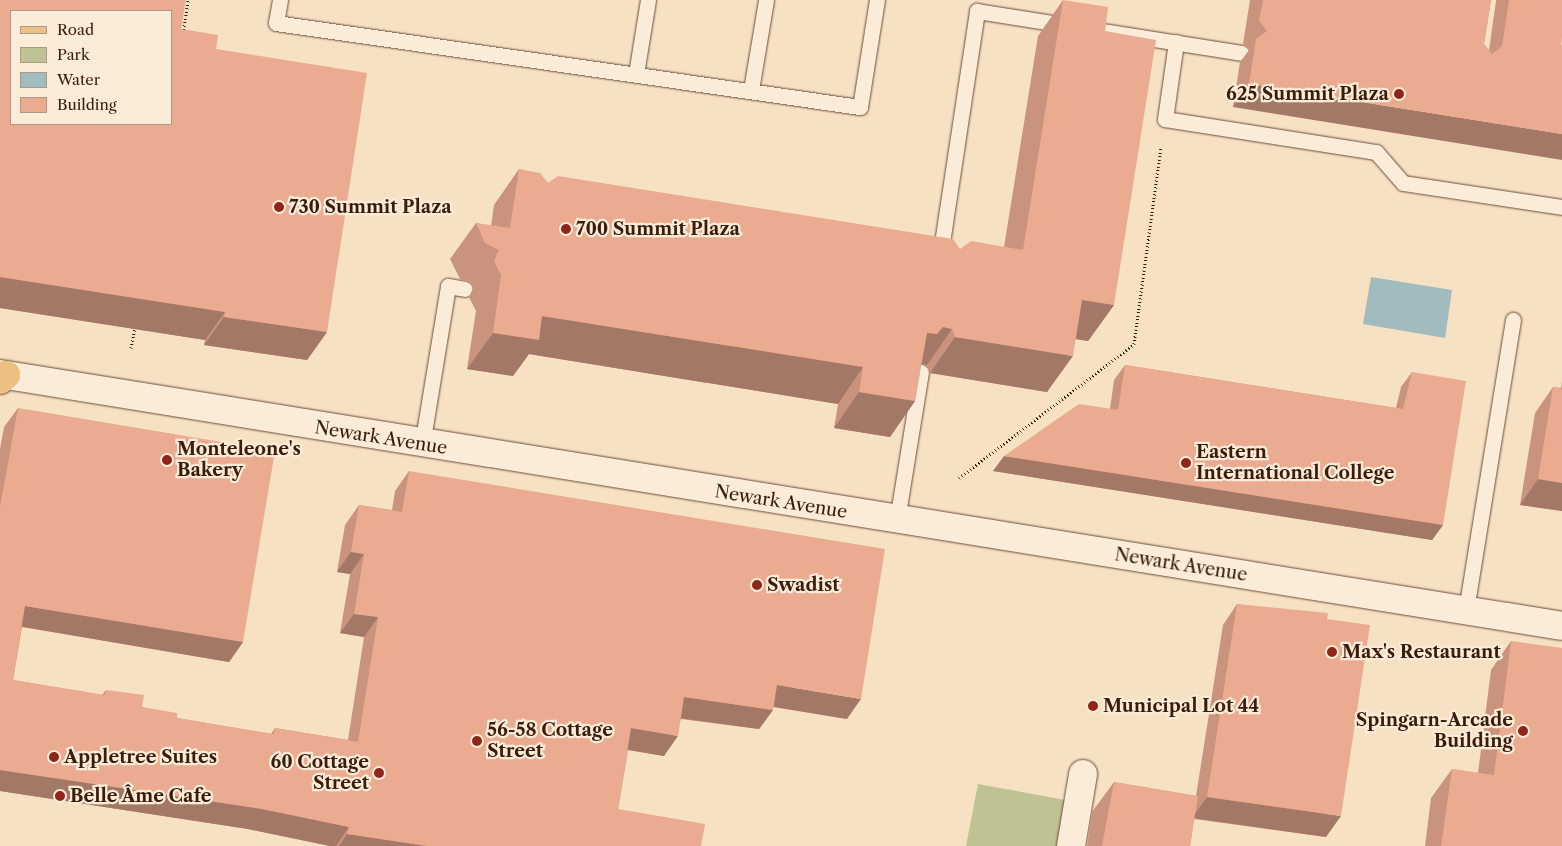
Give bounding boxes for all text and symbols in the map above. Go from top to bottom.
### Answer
legend [10,10,172,125]
text: Road [57,20,94,39]
text: Park [57,45,90,64]
text: Water [57,70,100,89]
place label: 625 Summit Plaza [1226,83,1389,105]
marker: 625 Summit Plaza [1393,88,1405,100]
text: Building [57,95,117,114]
place label: 730 Summit Plaza [289,196,452,218]
marker: 730 Summit Plaza [273,201,285,213]
place label: 700 Summit Plaza [576,218,740,240]
marker: 700 Summit Plaza [560,223,572,235]
street label: Newark Avenue [313,417,449,459]
place label: Monteleone's Bakery [177,439,301,482]
place label: Eastern International College [1196,442,1395,484]
marker: Monteleone's Bakery [161,454,173,466]
marker: Eastern International College [1180,457,1192,469]
street label: Newark Avenue [713,481,849,523]
street label: Newark Avenue [1113,544,1249,586]
place label: Swadist [767,574,839,596]
marker: Swadist [751,579,763,591]
place label: Max's Restaurant [1342,641,1501,663]
marker: Max's Restaurant [1326,646,1338,658]
place label: Municipal Lot 44 [1103,695,1259,717]
marker: Municipal Lot 44 [1087,700,1099,712]
place label: Spingarn-Arcade Building [1356,710,1513,752]
place label: 56-58 Cottage Street [487,720,613,762]
marker: Spingarn-Arcade Building [1517,725,1529,737]
marker: 56-58 Cottage Street [471,735,483,747]
place label: Appletree Suites [64,746,217,768]
marker: Appletree Suites [48,751,60,763]
place label: 60 Cottage Street [270,752,369,794]
marker: 60 Cottage Street [373,767,385,779]
place label: Belle Âme Cafe [70,785,212,807]
marker: Belle Âme Cafe [54,790,66,802]

